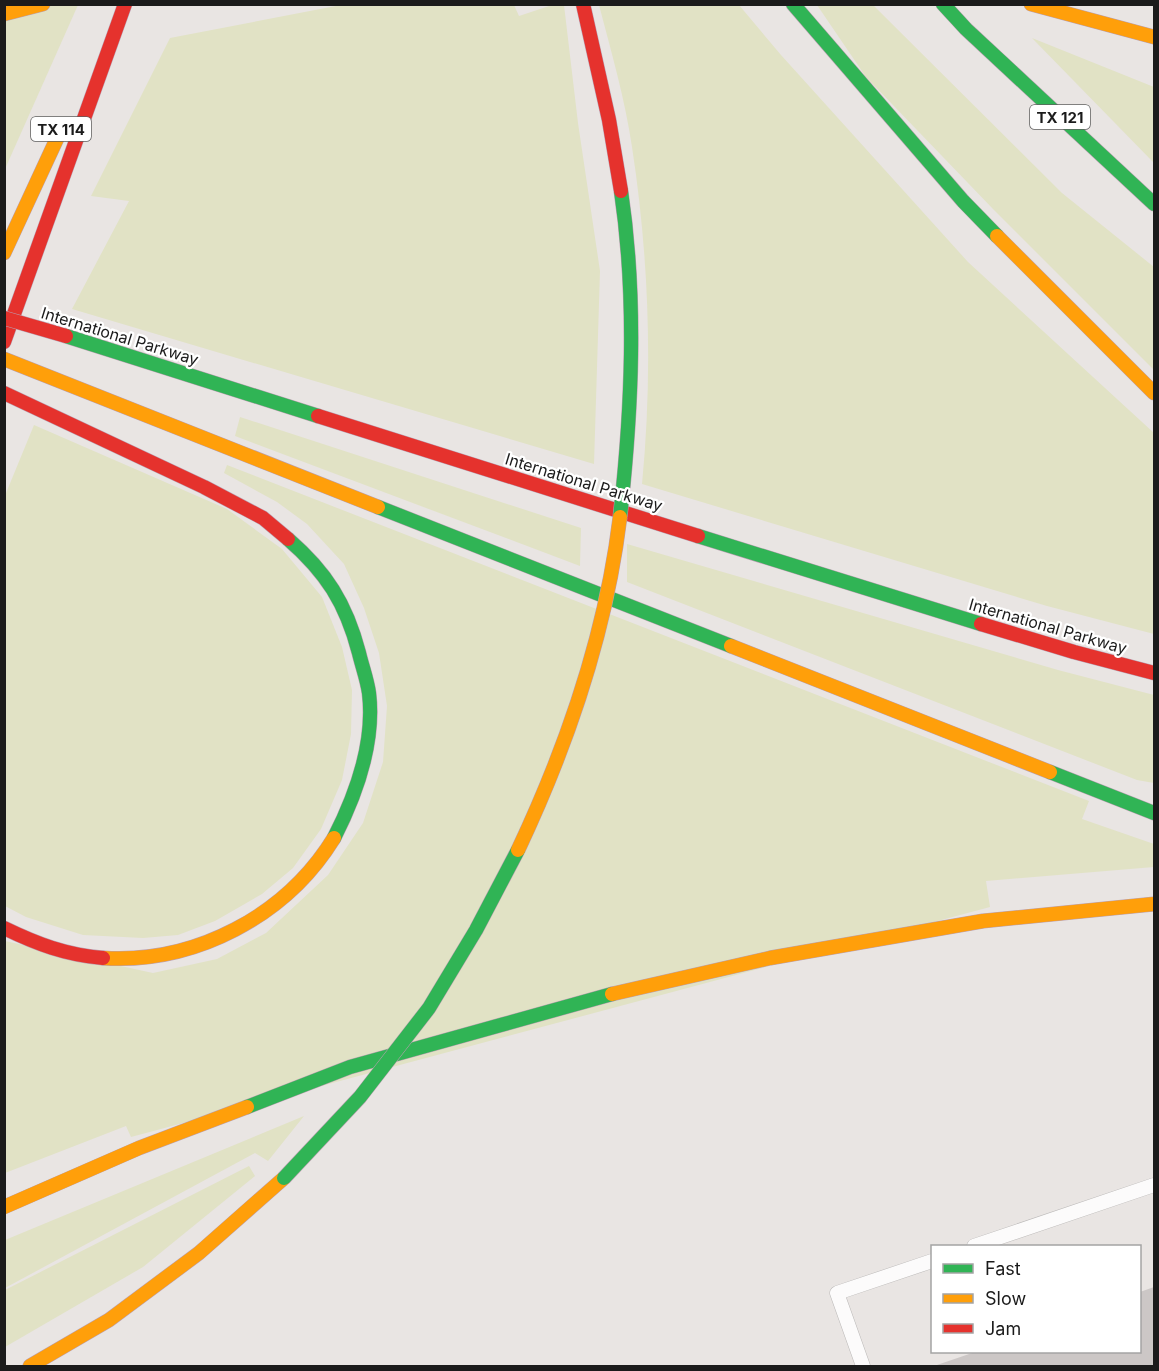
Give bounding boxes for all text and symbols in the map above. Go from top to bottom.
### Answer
road number: TX 121 [1030,105,1090,129]
road number: TX 114 [31,117,91,141]
street label: International Parkway [39,303,201,369]
street label: International Parkway [503,449,665,515]
street label: International Parkway [967,594,1129,658]
legend [931,1245,1141,1353]
text: Fast [985,1258,1021,1279]
text: Slow [985,1288,1026,1309]
text: Jam [985,1318,1021,1339]

